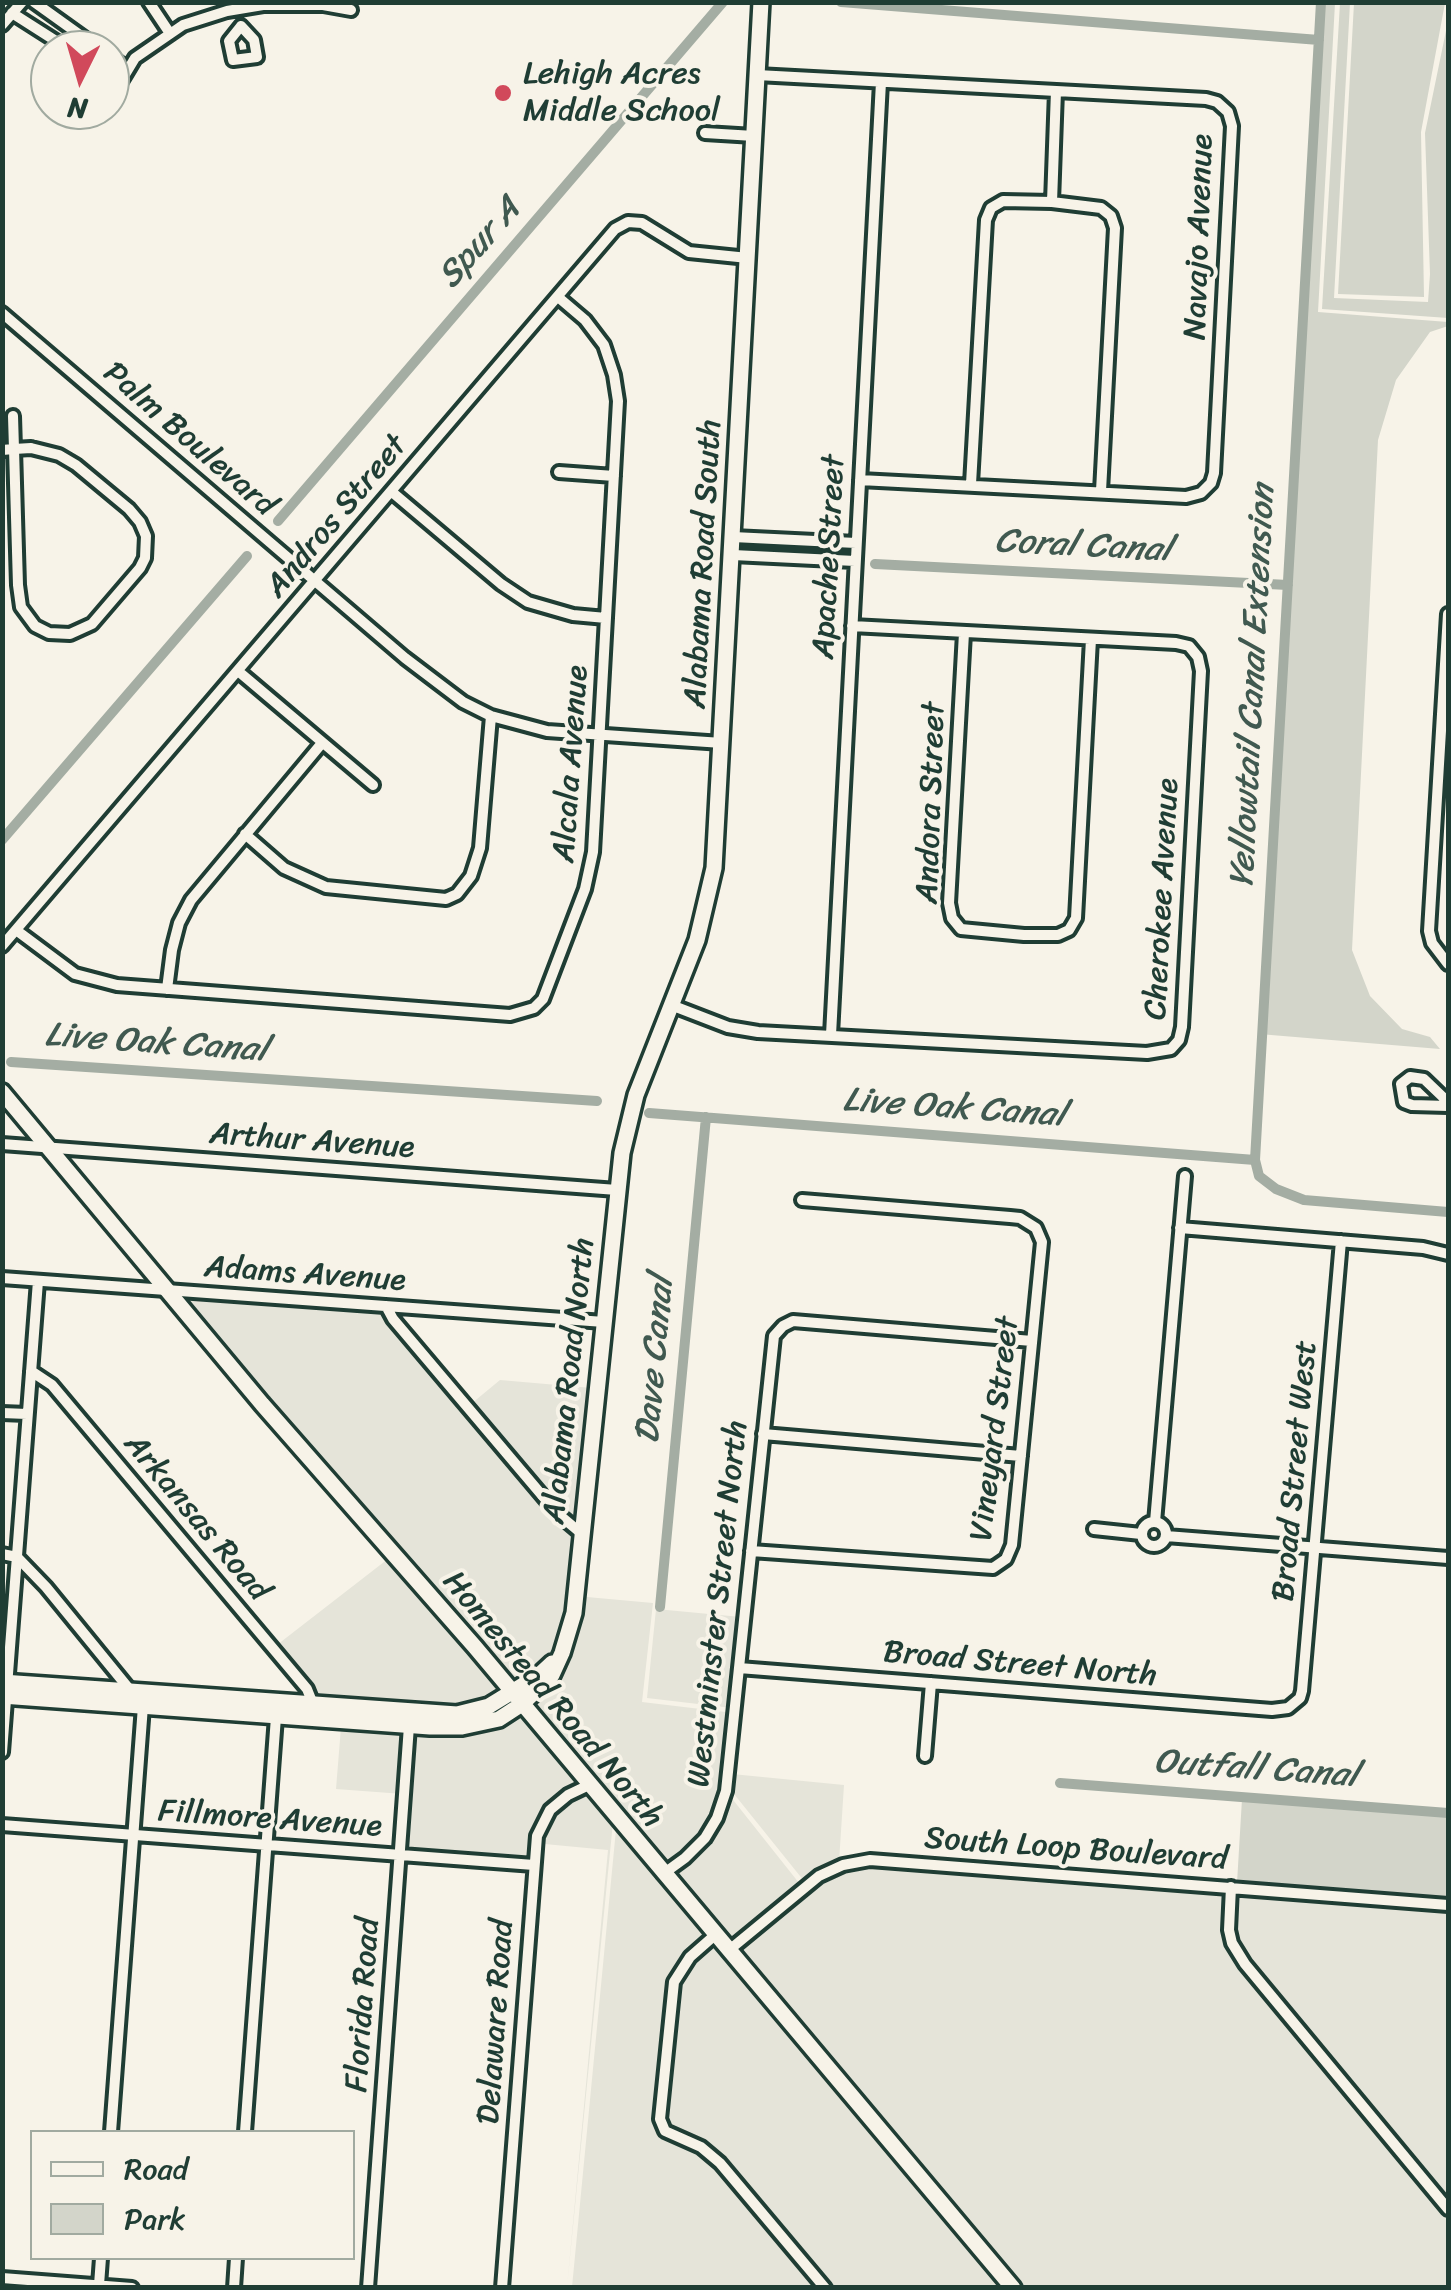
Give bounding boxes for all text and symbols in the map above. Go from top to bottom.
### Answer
north arrow [30,30,130,130]
place label: Lehigh Acres Middle School [523,56,720,131]
marker: Lehigh Acres Middle School [492,82,514,104]
text: N [66,83,89,134]
street label: Navajo Avenue [1177,133,1223,341]
water label: Spur A [430,190,530,298]
street label: Palm Boulevard [95,354,283,526]
street label: Alabama Road South [677,418,731,710]
street label: Andros Street [258,428,416,606]
street label: Apache Street [805,454,855,660]
water label: Yellowtail Canal Extension [1222,483,1286,889]
water label: Coral Canal [994,521,1172,573]
street label: Alcala Avenue [546,664,598,864]
street label: Andora Street [909,701,955,905]
street label: Cherokee Avenue [1137,777,1189,1021]
water label: Live Oak Canal [43,1015,269,1073]
water label: Live Oak Canal [841,1080,1067,1138]
street label: Arthur Avenue [208,1116,416,1168]
street label: Alabama Road North [536,1236,604,1526]
street label: Adams Avenue [203,1249,407,1301]
water label: Dave Canal [628,1275,684,1445]
street label: Vineyard Street [963,1315,1029,1543]
street label: Broad Street West [1265,1339,1327,1603]
street label: Westminster Street North [681,1419,757,1789]
street label: Arkansas Road [115,1426,277,1610]
street label: Homestead Road North [433,1564,671,1836]
street label: Broad Street North [882,1634,1158,1696]
water label: Outfall Canal [1153,1742,1359,1798]
street label: Fillmore Avenue [157,1793,383,1847]
street label: South Loop Boulevard [923,1820,1229,1880]
street label: Florida Road [339,1917,389,2093]
street label: Delaware Road [471,1918,523,2126]
legend [30,2130,355,2260]
text: Road [124,2142,188,2196]
text: Park [124,2192,186,2246]

